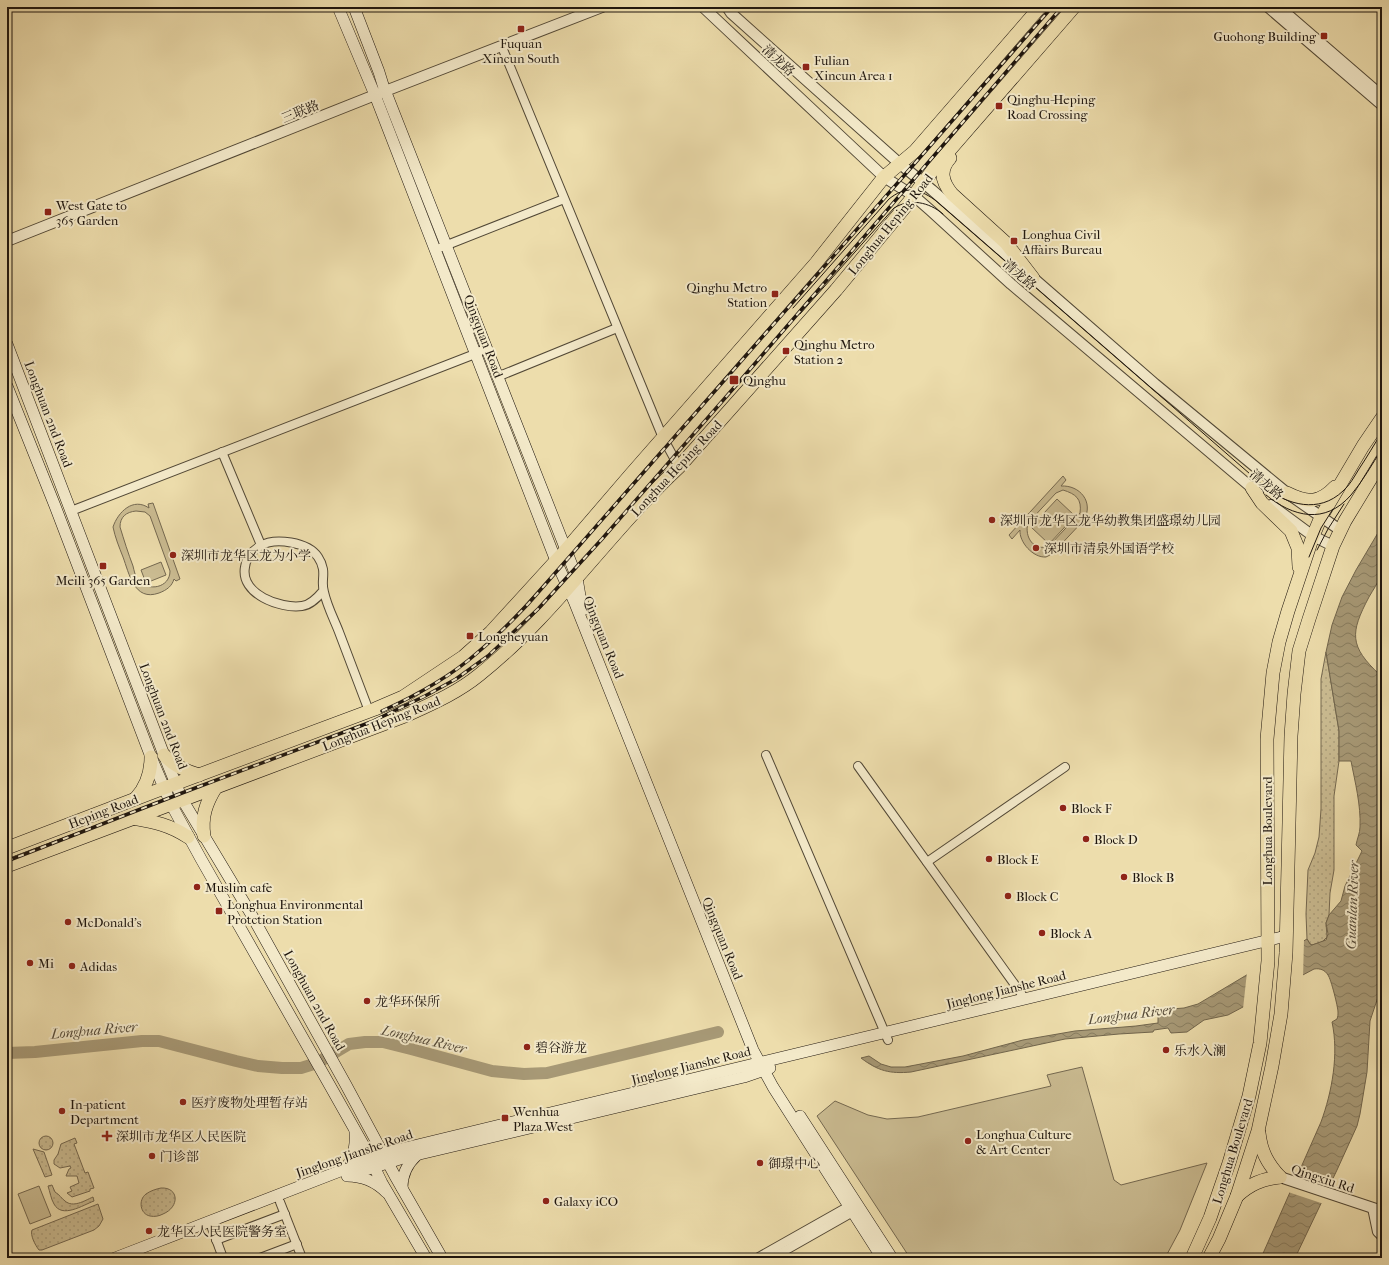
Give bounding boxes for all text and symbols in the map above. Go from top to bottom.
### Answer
marker: Fuquan Xincun South [516,24,526,34]
place label: Guohong Building [1213,29,1317,44]
marker: Guohong Building [1319,31,1329,41]
place label: Fuquan Xincun South [482,36,560,66]
street label: 清龙路 [759,42,798,79]
place label: Fulian Xincun Area 1 [814,53,893,83]
marker: Fulian Xincun Area 1 [801,62,811,72]
place label: Qinghu-Heping Road Crossing [1007,92,1096,122]
street label: 三联路 [279,97,321,126]
marker: Qinghu-Heping Road Crossing [994,101,1004,111]
street label: Longhua Heping Road [845,170,936,278]
place label: West Gate to 365 Garden [55,198,127,228]
marker: West Gate to 365 Garden [43,207,53,217]
place label: Longhua Civil Affairs Bureau [1021,227,1103,257]
marker: Longhua Civil Affairs Bureau [1009,236,1019,246]
street label: 清龙路 [1000,256,1039,293]
place label: Qinghu Metro Station [687,280,767,310]
marker: Qinghu Metro Station [770,289,780,299]
street label: Qingquan Road [461,293,507,381]
place label: Qinghu Metro Station 2 [794,337,875,367]
marker: Qinghu Metro Station 2 [781,346,791,356]
street label: Longhuan 2nd Road [21,359,76,470]
place label: Qinghu [743,373,786,388]
marker: Qinghu [728,374,740,386]
street label: Longhua Heping Road [628,417,725,519]
street label: 清龙路 [1247,466,1286,503]
place label: 深圳市龙华区龙华幼教集团盛璟幼儿园 [1000,513,1221,528]
marker: 深圳市龙华区龙华幼教集团盛璟幼儿园 [987,515,997,525]
place label: 深圳市清泉外国语学校 [1044,541,1174,556]
marker: 深圳市清泉外国语学校 [1031,543,1041,553]
place label: 深圳市龙华区龙为小学 [181,548,311,563]
marker: 深圳市龙华区龙为小学 [168,550,178,560]
marker: Meili 365 Garden [98,561,108,571]
place label: Meili 365 Garden [56,573,151,588]
street label: Qingquan Road [580,594,627,682]
place label: Longheyuan [478,629,549,644]
marker: Longheyuan [465,631,475,641]
street label: Longhuan 2nd Road [136,661,191,772]
street label: Longhua Heping Road [320,693,443,754]
street label: Longhua Boulevard [1260,776,1275,886]
street label: Heping Road [66,791,141,832]
place label: Block F [1071,801,1112,816]
marker: Block F [1058,803,1068,813]
place label: Block D [1094,832,1138,847]
marker: Block D [1081,834,1091,844]
place label: Block E [997,852,1039,867]
marker: Block E [984,854,994,864]
water label: Guanlan River [1342,859,1363,950]
place label: Block B [1132,870,1174,885]
marker: Block B [1119,872,1129,882]
place label: Muslim cafe [205,880,273,895]
marker: Muslim cafe [192,882,202,892]
place label: Block C [1016,889,1059,904]
marker: Block C [1003,891,1013,901]
street label: Qingquan Road [699,895,746,983]
place label: Longhua Environmental Protction Station [227,897,364,927]
marker: Longhua Environmental Protction Station [214,906,224,916]
place label: McDonald's [76,915,142,930]
marker: McDonald's [63,917,73,927]
place label: Block A [1050,926,1093,941]
marker: Block A [1037,928,1047,938]
street label: Longhuan 2nd Road [281,947,349,1054]
place label: Mi [38,956,54,971]
marker: Mi [25,958,35,968]
place label: Adidas [79,959,117,974]
marker: Adidas [67,961,77,971]
street label: Jinglong Jianshe Road [944,967,1068,1012]
place label: 龙华环保所 [375,994,440,1009]
marker: 龙华环保所 [362,996,372,1006]
water label: Longhua River [1086,1001,1177,1028]
water label: Longhua River [49,1018,140,1043]
water label: Longhua River [379,1021,470,1058]
place label: 碧谷游龙 [535,1040,587,1055]
marker: 碧谷游龙 [522,1042,532,1052]
street label: Jinglong Jianshe Road [629,1043,753,1088]
place label: 乐水入澜 [1174,1043,1226,1058]
marker: 乐水入澜 [1161,1045,1171,1055]
place label: 医疗废物处理暂存站 [191,1095,308,1110]
street label: Longhua Boulevard [1209,1096,1256,1206]
place label: In-patient Department [70,1097,139,1127]
marker: 医疗废物处理暂存站 [178,1097,188,1107]
place label: Wenhua Plaza West [512,1104,573,1134]
marker: In-patient Department [57,1106,67,1116]
marker: Wenhua Plaza West [500,1113,510,1123]
street label: Jinglong Jianshe Road [293,1126,415,1181]
place label: Longhua Culture & Art Center [976,1127,1072,1157]
place label: 深圳市龙华区人民医院 [116,1129,246,1144]
marker: 深圳市龙华区人民医院 [101,1130,113,1142]
marker: Longhua Culture & Art Center [963,1136,973,1146]
place label: 门诊部 [160,1149,199,1164]
marker: 门诊部 [147,1151,157,1161]
place label: 御璟中心 [768,1156,820,1171]
marker: 御璟中心 [755,1158,765,1168]
street label: Qingxiu Rd [1289,1161,1357,1196]
place label: Galaxy iCO [554,1194,618,1209]
marker: Galaxy iCO [541,1196,551,1206]
place label: 龙华区人民医院警务室 [157,1224,287,1239]
marker: 龙华区人民医院警务室 [144,1226,154,1236]

